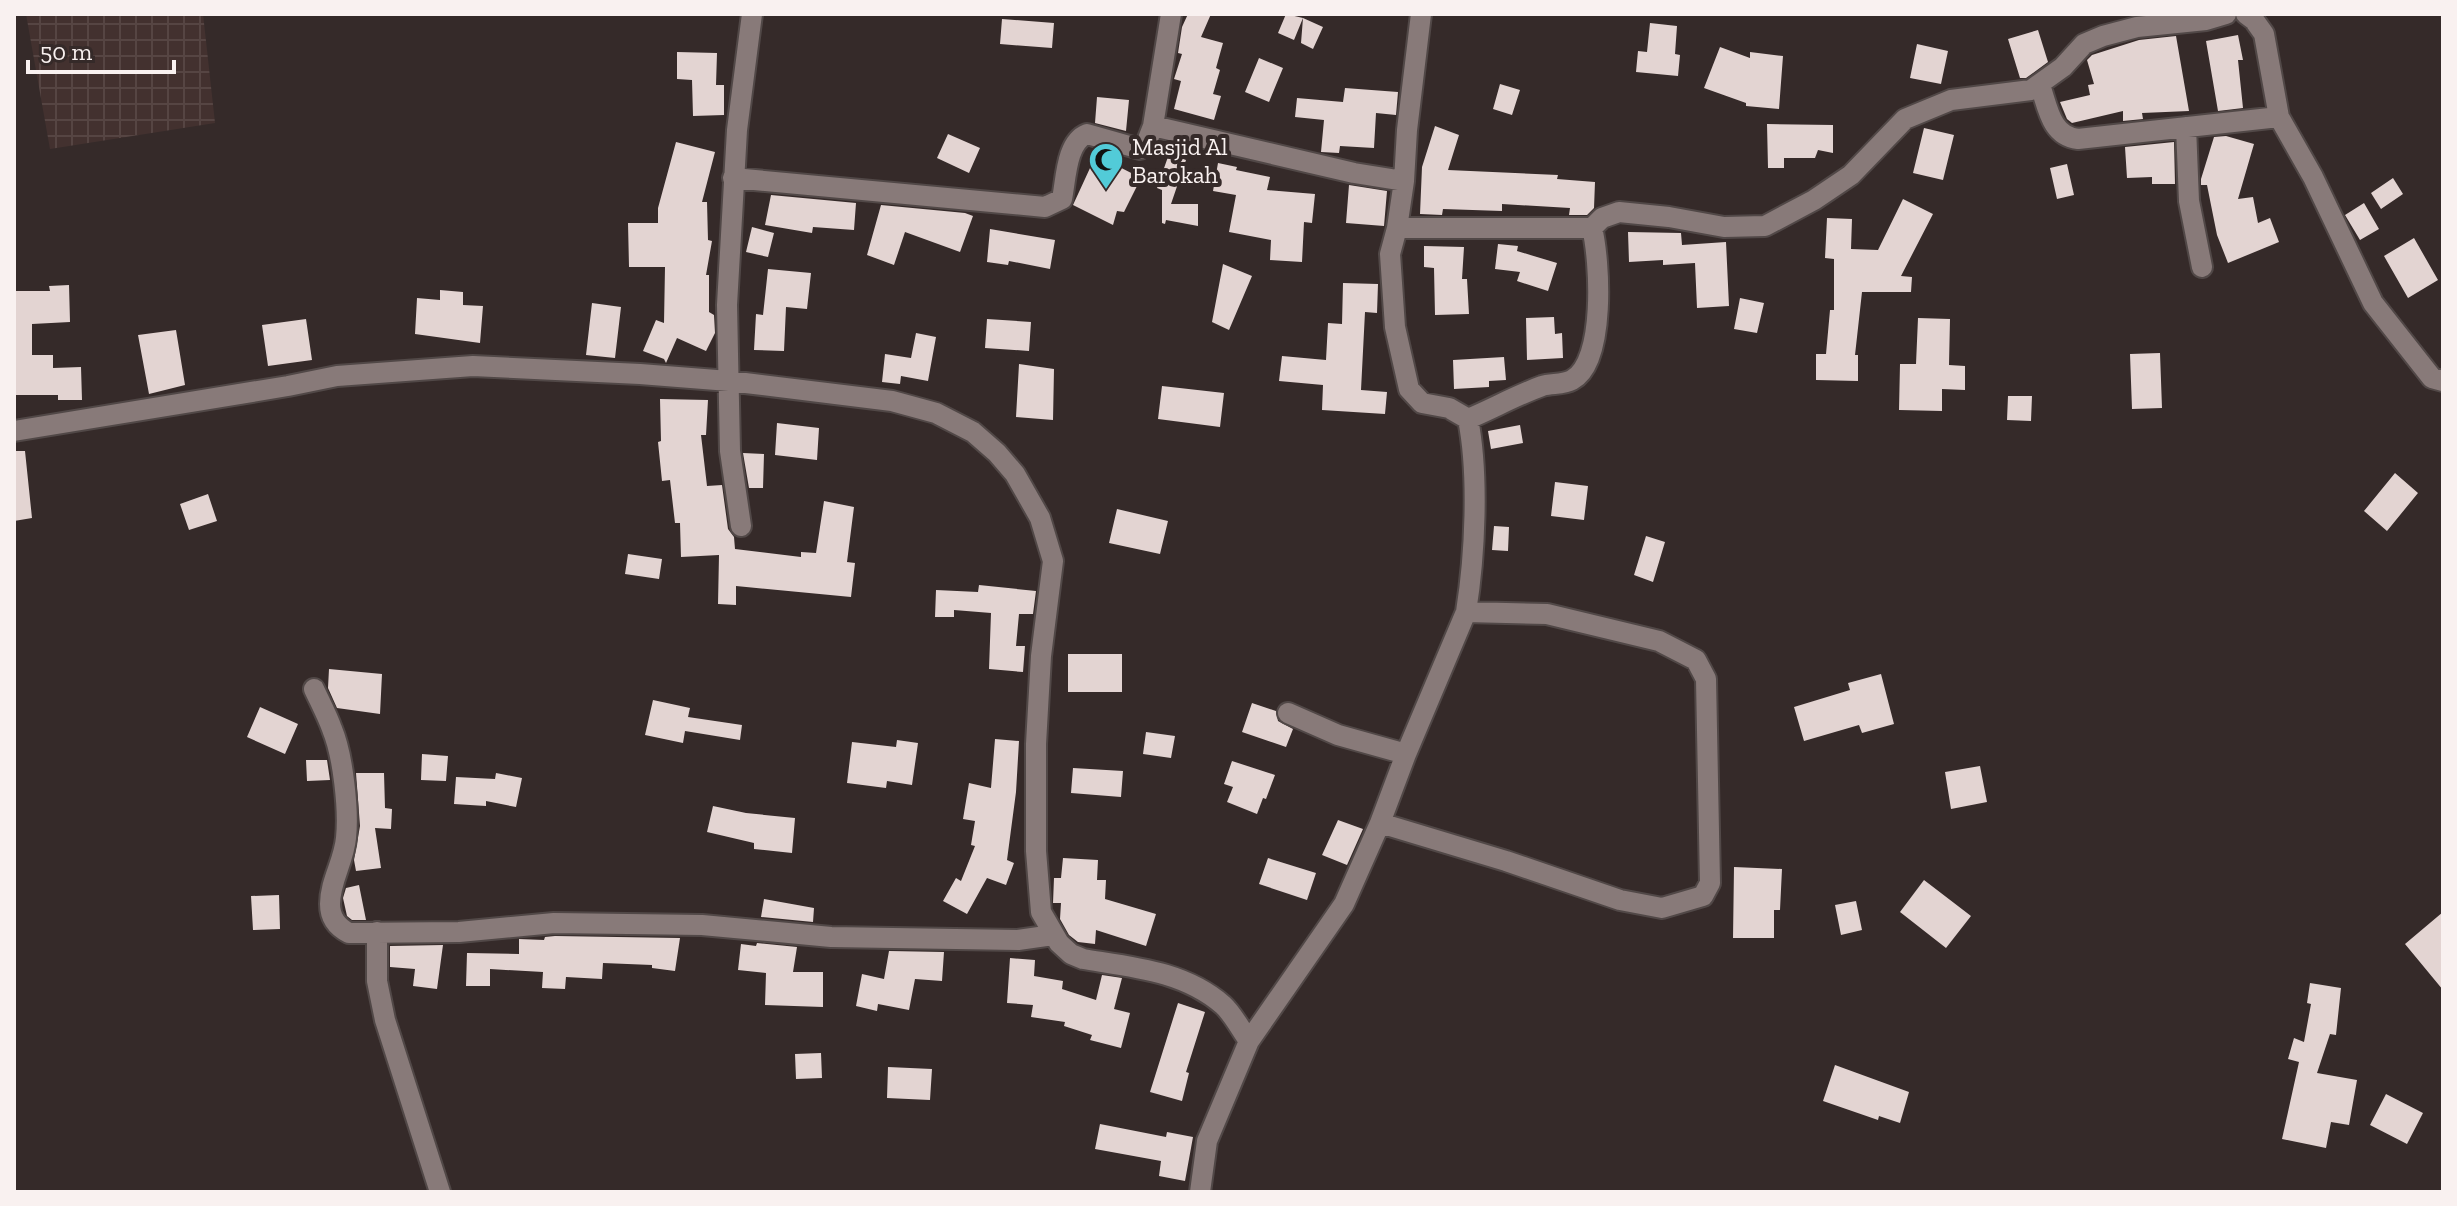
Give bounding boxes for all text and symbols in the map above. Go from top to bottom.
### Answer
scale bar [28,24,174,74]
text: 50 m [40,37,93,66]
place label: Masjid Al Barokah [1132,132,1228,189]
mosque icon: Masjid Al Barokah [1087,141,1125,191]

